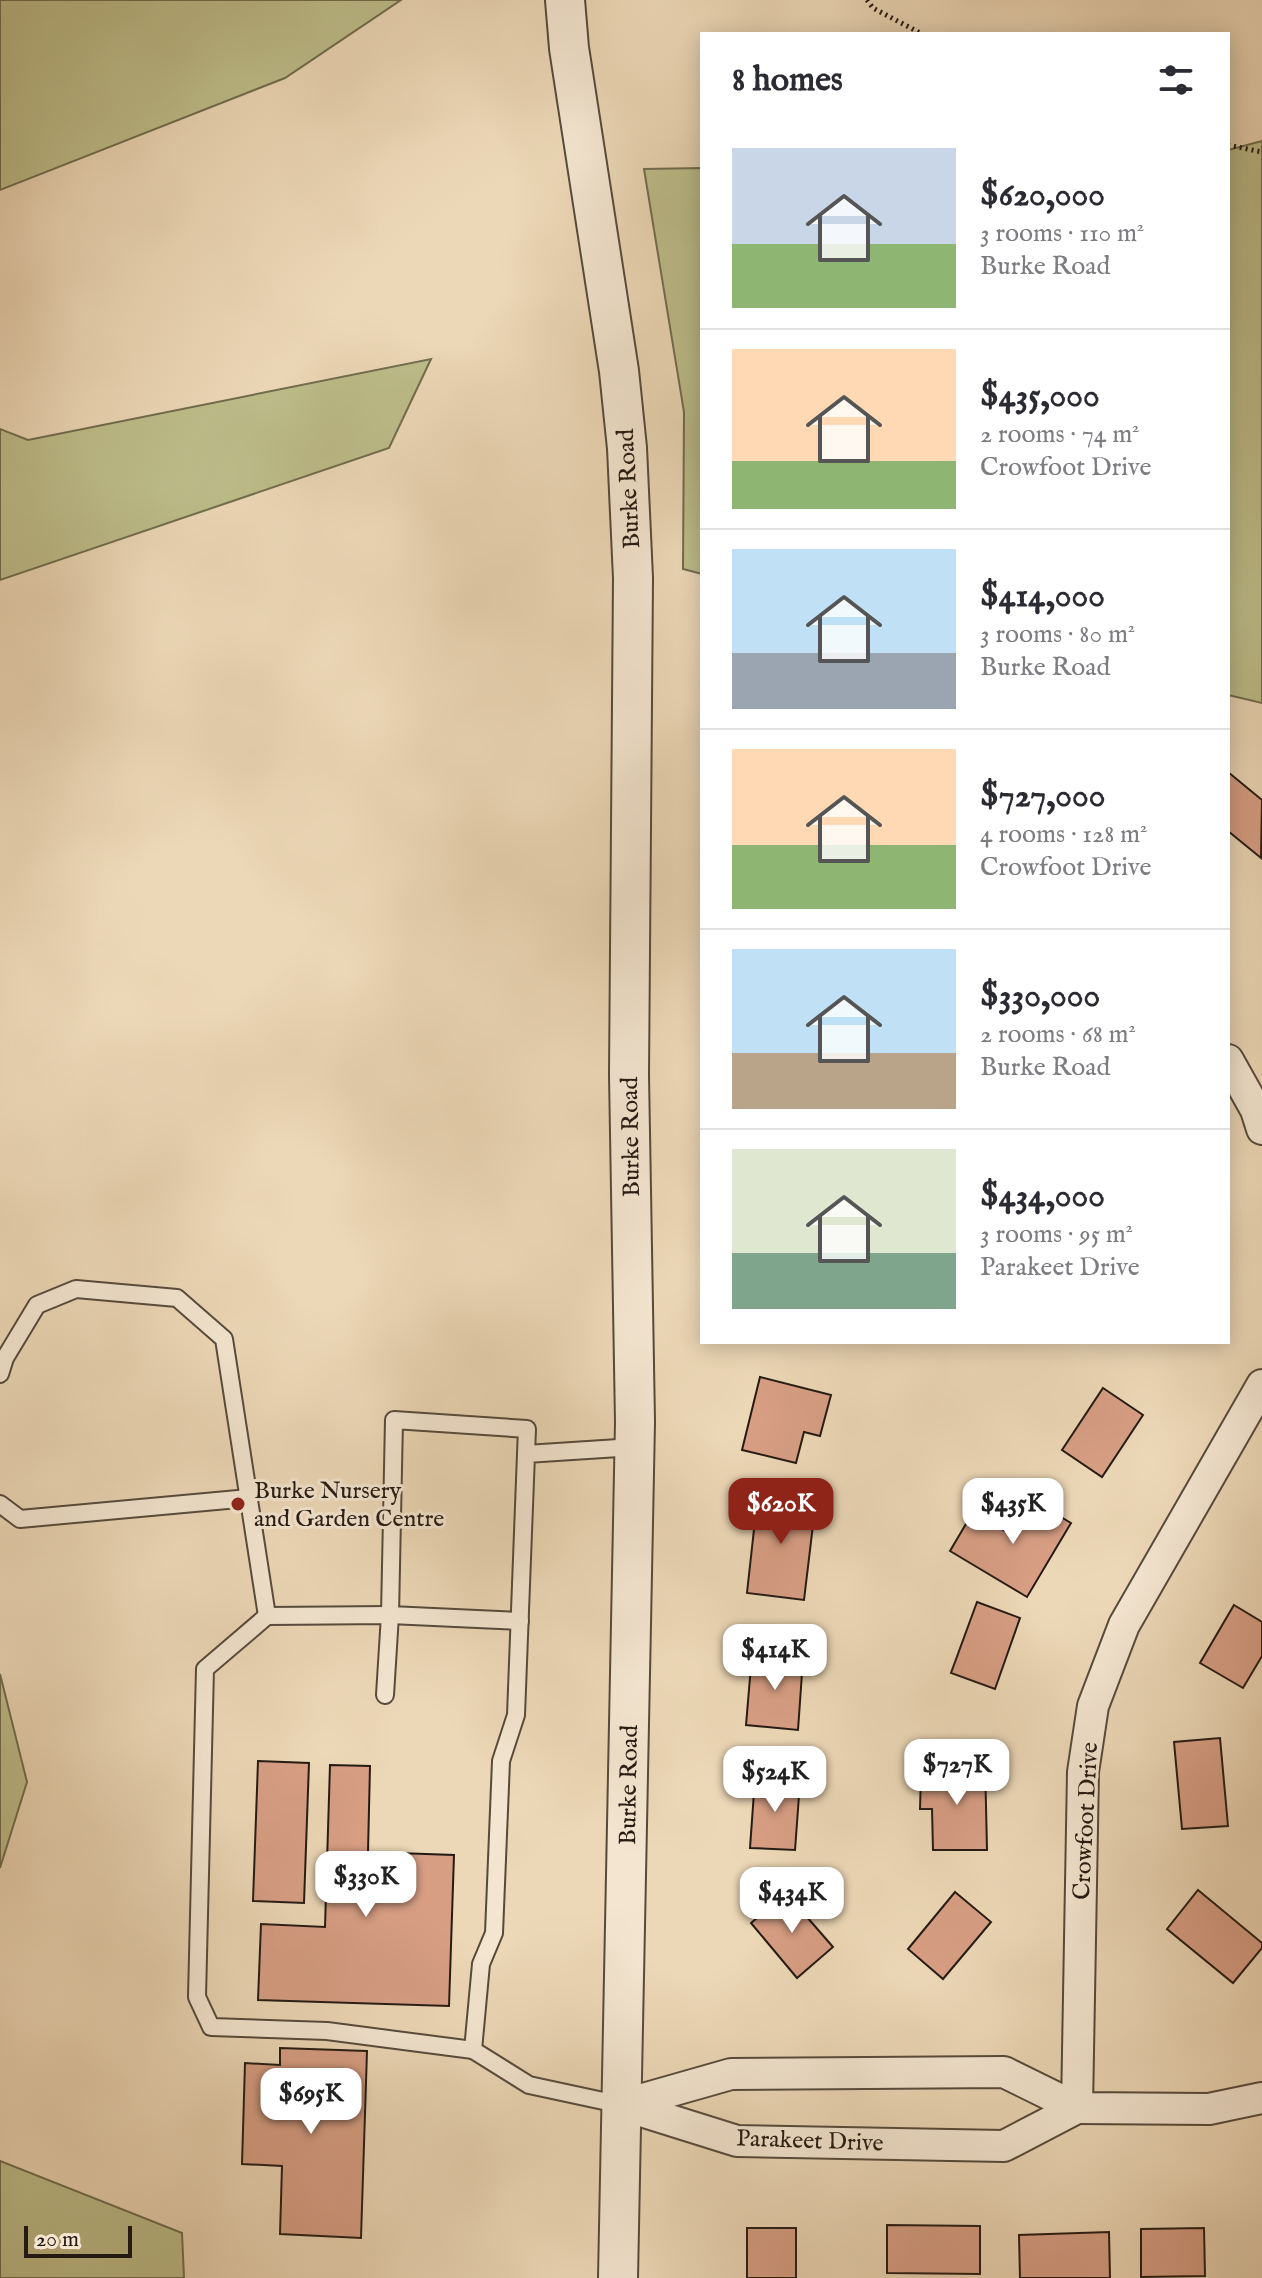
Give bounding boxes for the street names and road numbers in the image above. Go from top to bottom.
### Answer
street label: Burke Road [611,428,648,550]
street label: Burke Road [615,1076,648,1197]
street label: Burke Road [613,1724,646,1845]
street label: Crowfoot Drive [1067,1741,1106,1901]
street label: Parakeet Drive [736,2123,884,2160]

